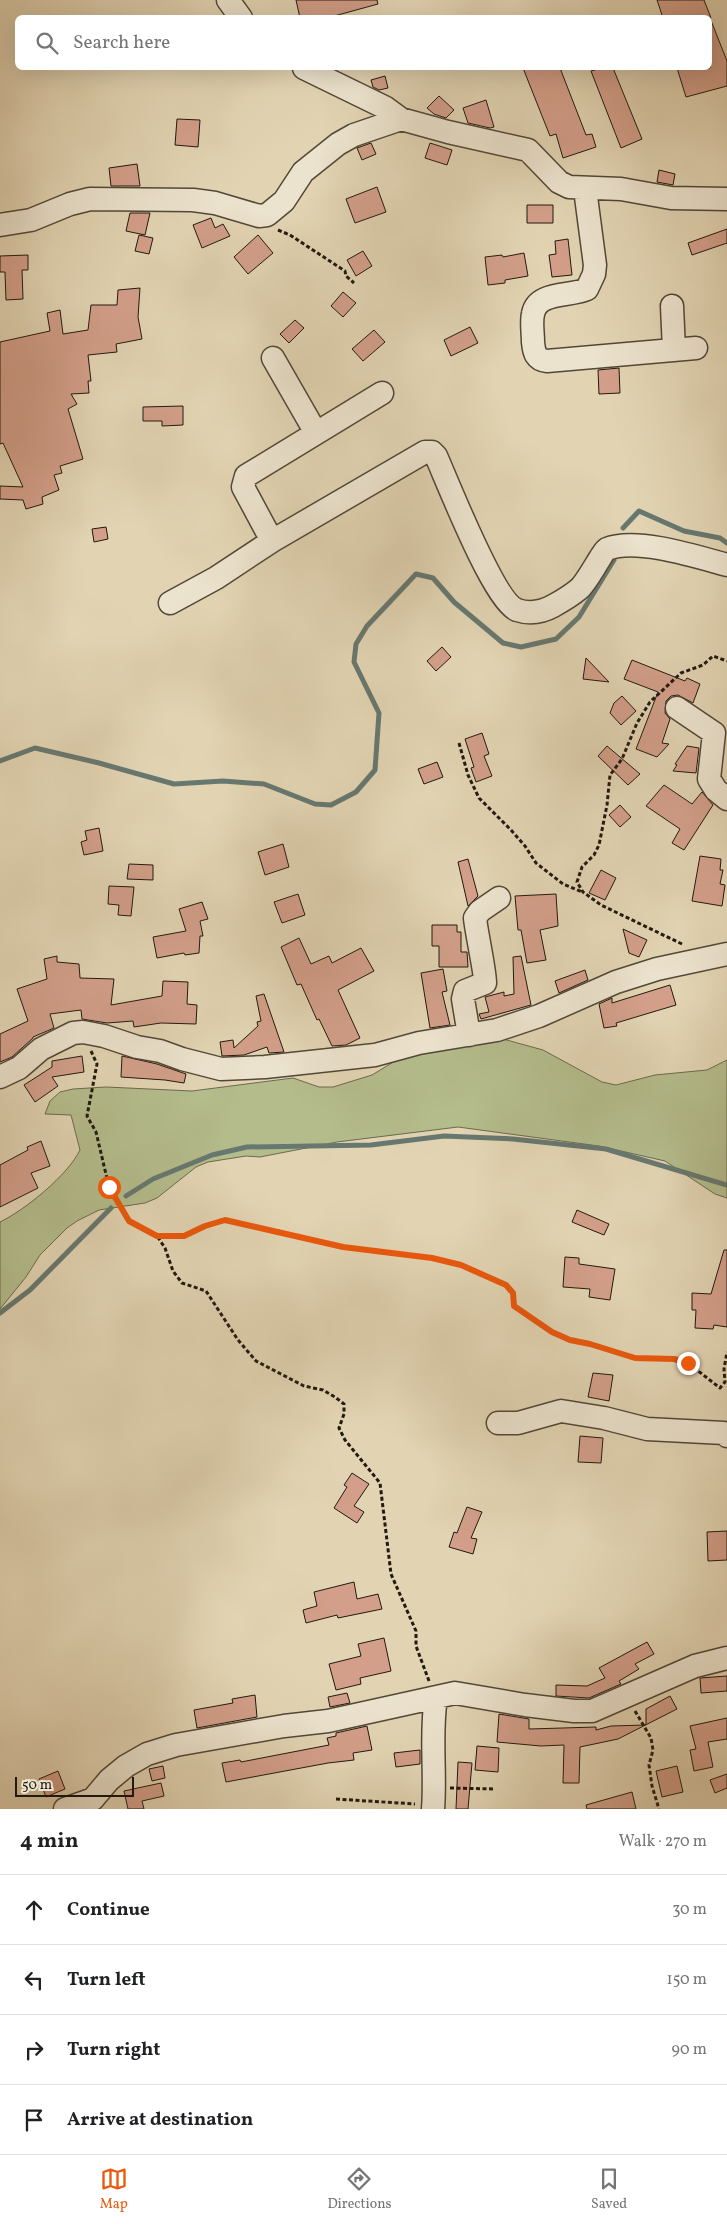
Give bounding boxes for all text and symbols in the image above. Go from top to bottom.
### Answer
search box [15,15,712,70]
icon: search [33,29,61,57]
text: Search here [73,30,170,56]
route start [98,1176,121,1199]
route end [677,1352,700,1375]
scale bar [15,1774,134,1797]
text: 50 m [22,1776,52,1795]
text: 4 min [20,1827,79,1856]
text: Walk · 270 m [619,1831,707,1853]
icon: ahead [20,1896,48,1924]
text: Continue [67,1897,150,1923]
text: 30 m [672,1899,707,1921]
icon: left [20,1966,48,1994]
text: Turn left [67,1967,146,1993]
text: 150 m [666,1969,707,1991]
icon: right [20,2036,48,2064]
text: Turn right [67,2037,160,2063]
text: 90 m [671,2039,707,2061]
icon: arrive [20,2106,48,2134]
text: Arrive at destination [67,2107,253,2133]
tab: Map [100,2165,128,2214]
tab: Directions [327,2165,392,2214]
tab: Saved [591,2165,627,2214]

